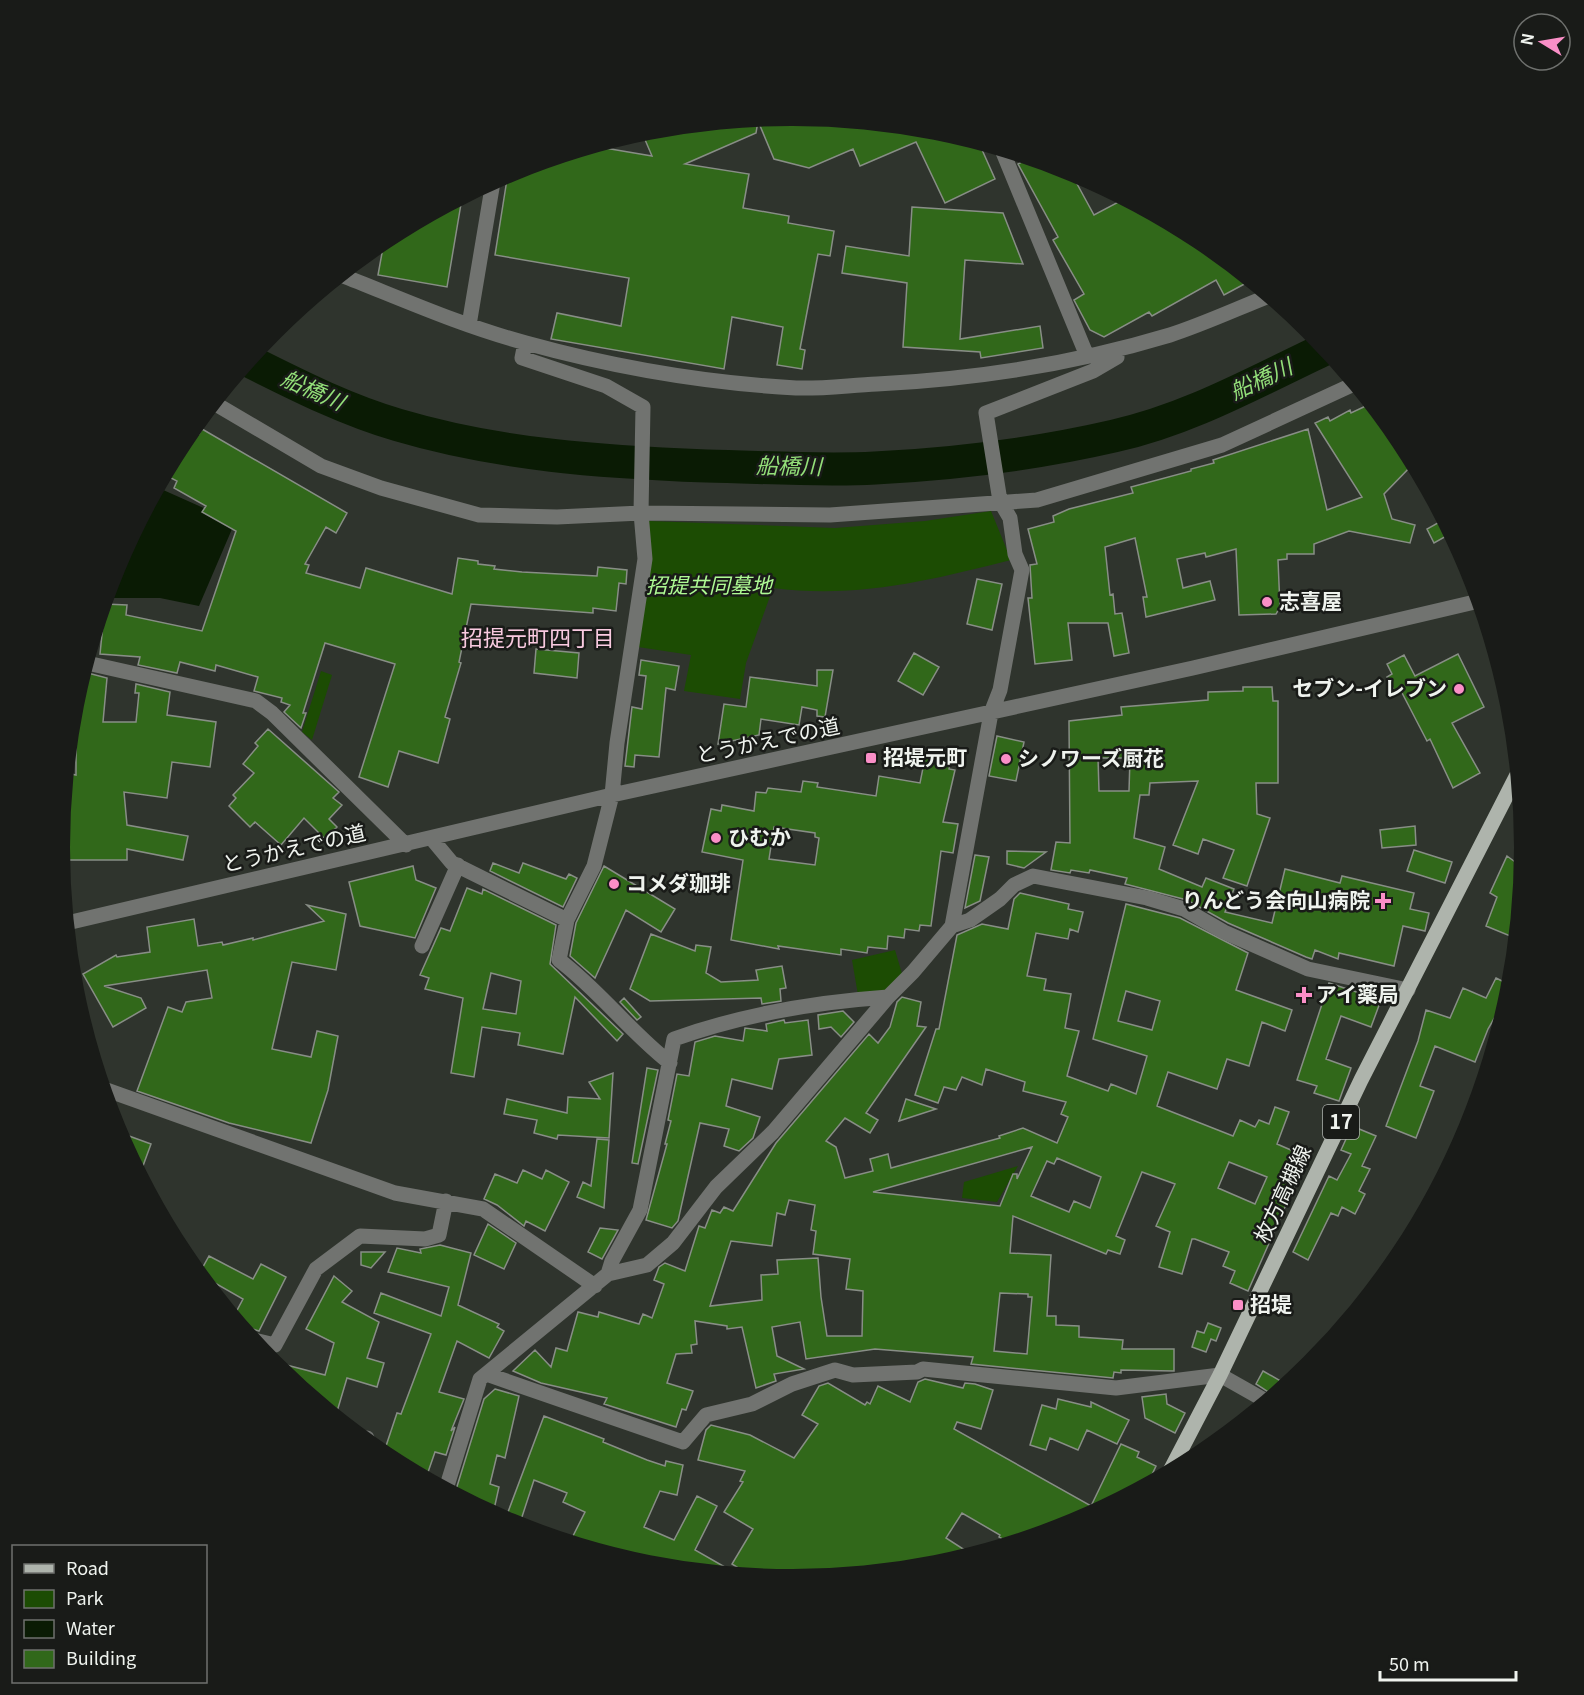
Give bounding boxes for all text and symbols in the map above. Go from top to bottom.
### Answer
north arrow [1512,12,1572,72]
text: N [1513,31,1539,47]
water label: 船橋川 [1223,348,1299,406]
water label: 船橋川 [277,360,352,417]
water label: 船橋川 [756,447,824,481]
park label: 招提共同墓地 [646,569,774,599]
place label: 志喜屋 [1279,585,1342,615]
marker: 志喜屋 [1260,595,1274,609]
district label: 招提元町四丁目 [461,620,615,652]
place label: セブン-イレブン [1292,672,1447,702]
marker: セブン-イレブン [1452,682,1466,696]
street label: とうかえでの道 [693,709,842,769]
place label: 招堤元町 [883,741,967,771]
place label: シノワーズ厨花 [1018,742,1164,772]
marker: 招堤元町 [864,751,878,765]
marker: シノワーズ厨花 [999,752,1013,766]
street label: とうかえでの道 [219,816,368,878]
place label: ひむか [728,821,791,851]
marker: ひむか [709,831,723,845]
place label: コメダ珈琲 [626,867,731,897]
marker: コメダ珈琲 [607,877,621,891]
place label: りんどう会向山病院 [1182,884,1370,914]
marker: りんどう会向山病院 [1374,892,1392,910]
place label: アイ薬局 [1316,978,1399,1008]
marker: アイ薬局 [1297,988,1311,1002]
road number: 17 [1323,1105,1359,1139]
street label: 枚方高槻線 [1245,1139,1317,1247]
place label: 招堤 [1250,1288,1292,1318]
marker: 招堤 [1231,1298,1245,1312]
legend [12,1545,207,1683]
text: Road [66,1554,109,1580]
text: Park [66,1584,104,1610]
text: Water [66,1614,116,1640]
text: Building [66,1644,136,1670]
scale bar [1380,1644,1516,1682]
text: 50 m [1389,1650,1430,1676]

